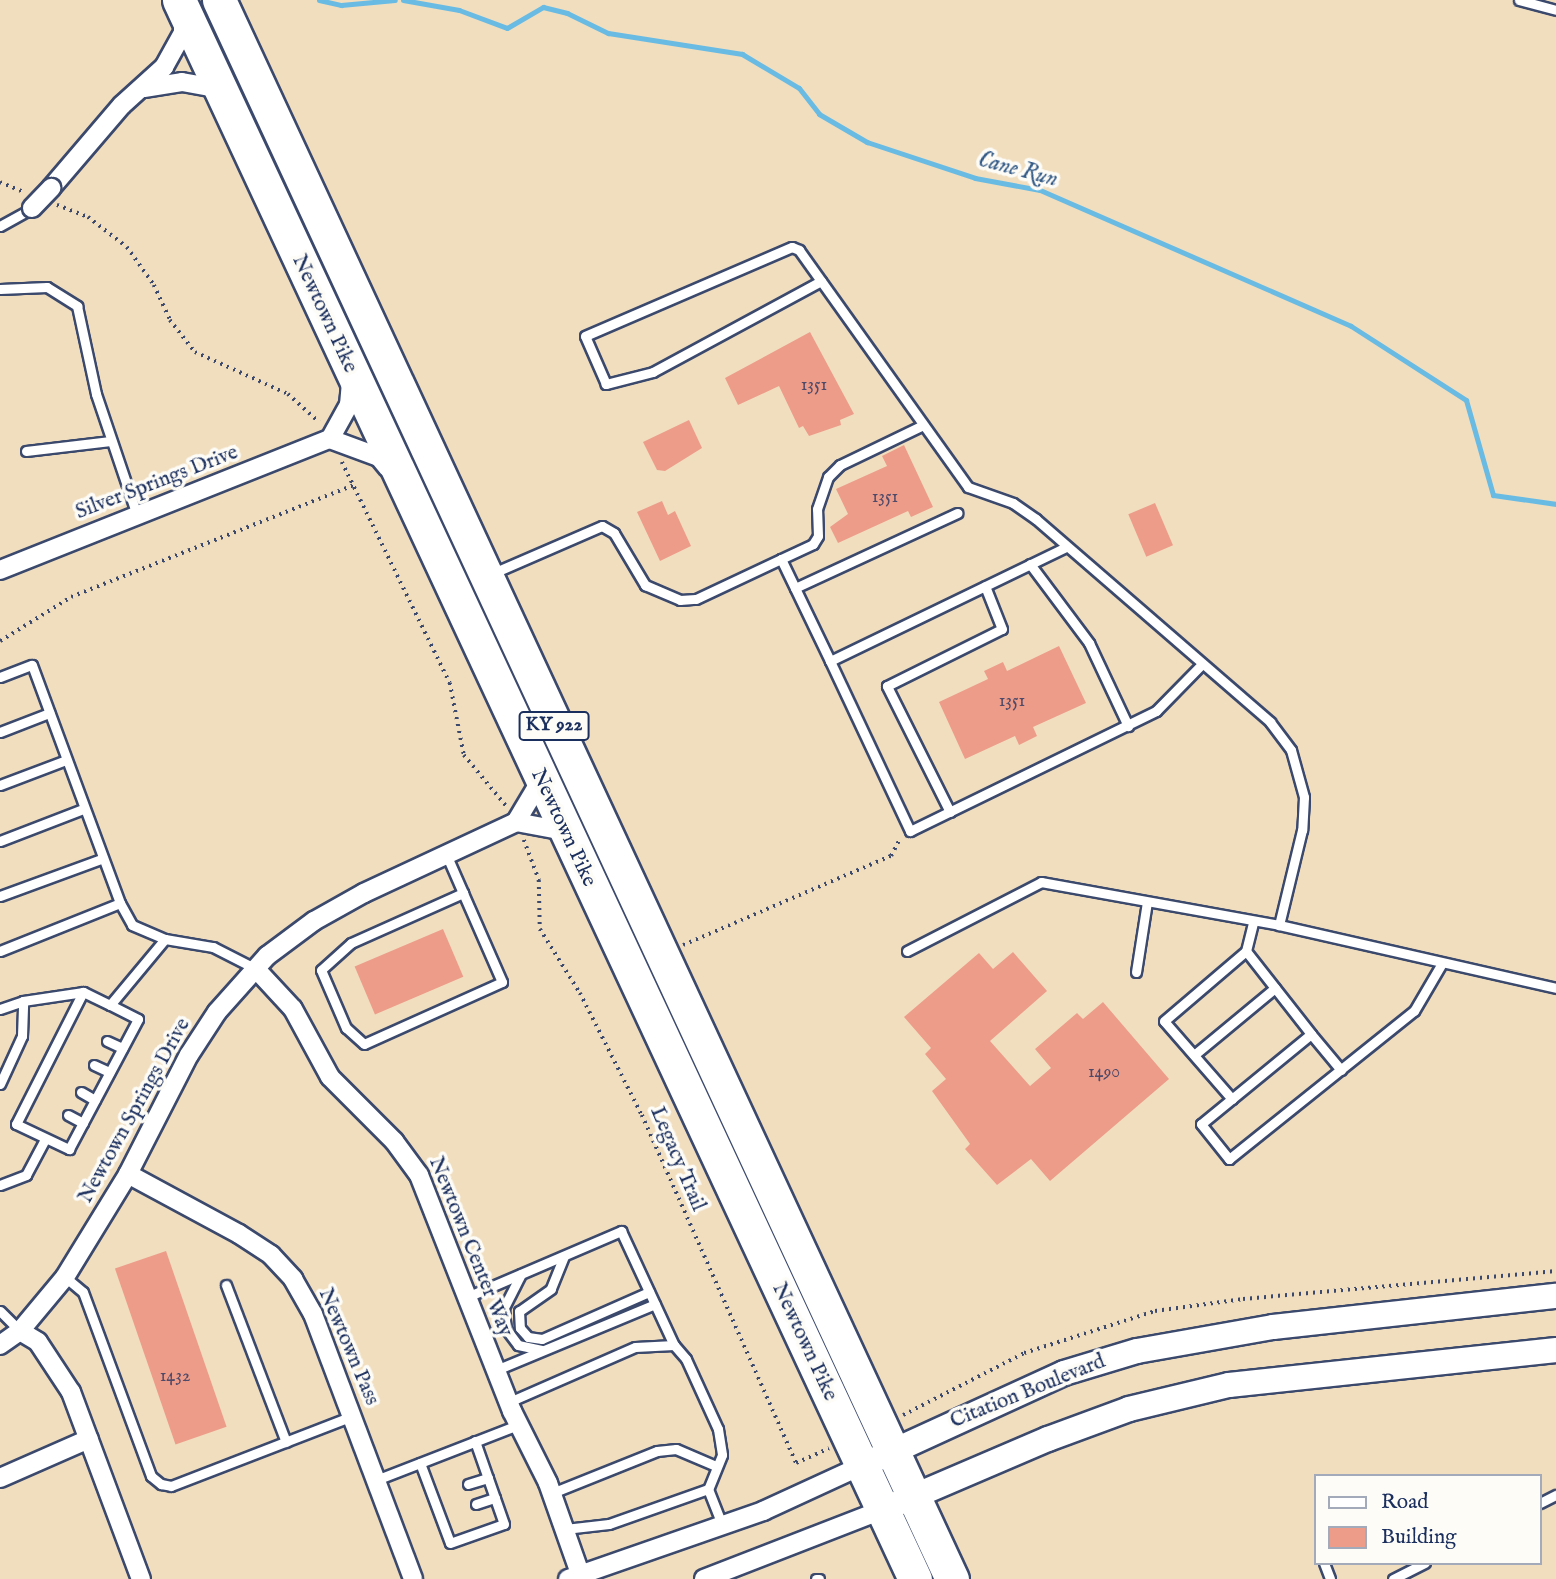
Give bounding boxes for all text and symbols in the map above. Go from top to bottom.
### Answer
water label: Cane Run [975,146,1061,194]
street label: Newtown Pike [286,251,362,377]
house number: 1351 [801,375,827,397]
street label: Silver Springs Drive [72,440,242,526]
house number: 1351 [872,487,898,509]
house number: 1351 [999,691,1025,713]
road number: KY 922 [517,710,591,741]
street label: Newtown Pike [525,765,601,891]
street label: Newtown Springs Drive [74,1014,196,1208]
house number: 1490 [1088,1062,1120,1084]
street label: Legacy Trail [644,1103,710,1215]
street label: Newtown Center Way [422,1153,518,1341]
street label: Newtown Pike [766,1279,842,1405]
street label: Newtown Pass [312,1285,384,1409]
street label: Citation Boulevard [947,1349,1109,1435]
house number: 1432 [160,1366,190,1388]
legend [1314,1474,1542,1565]
text: Road [1381,1489,1428,1516]
text: Building [1381,1524,1456,1551]

